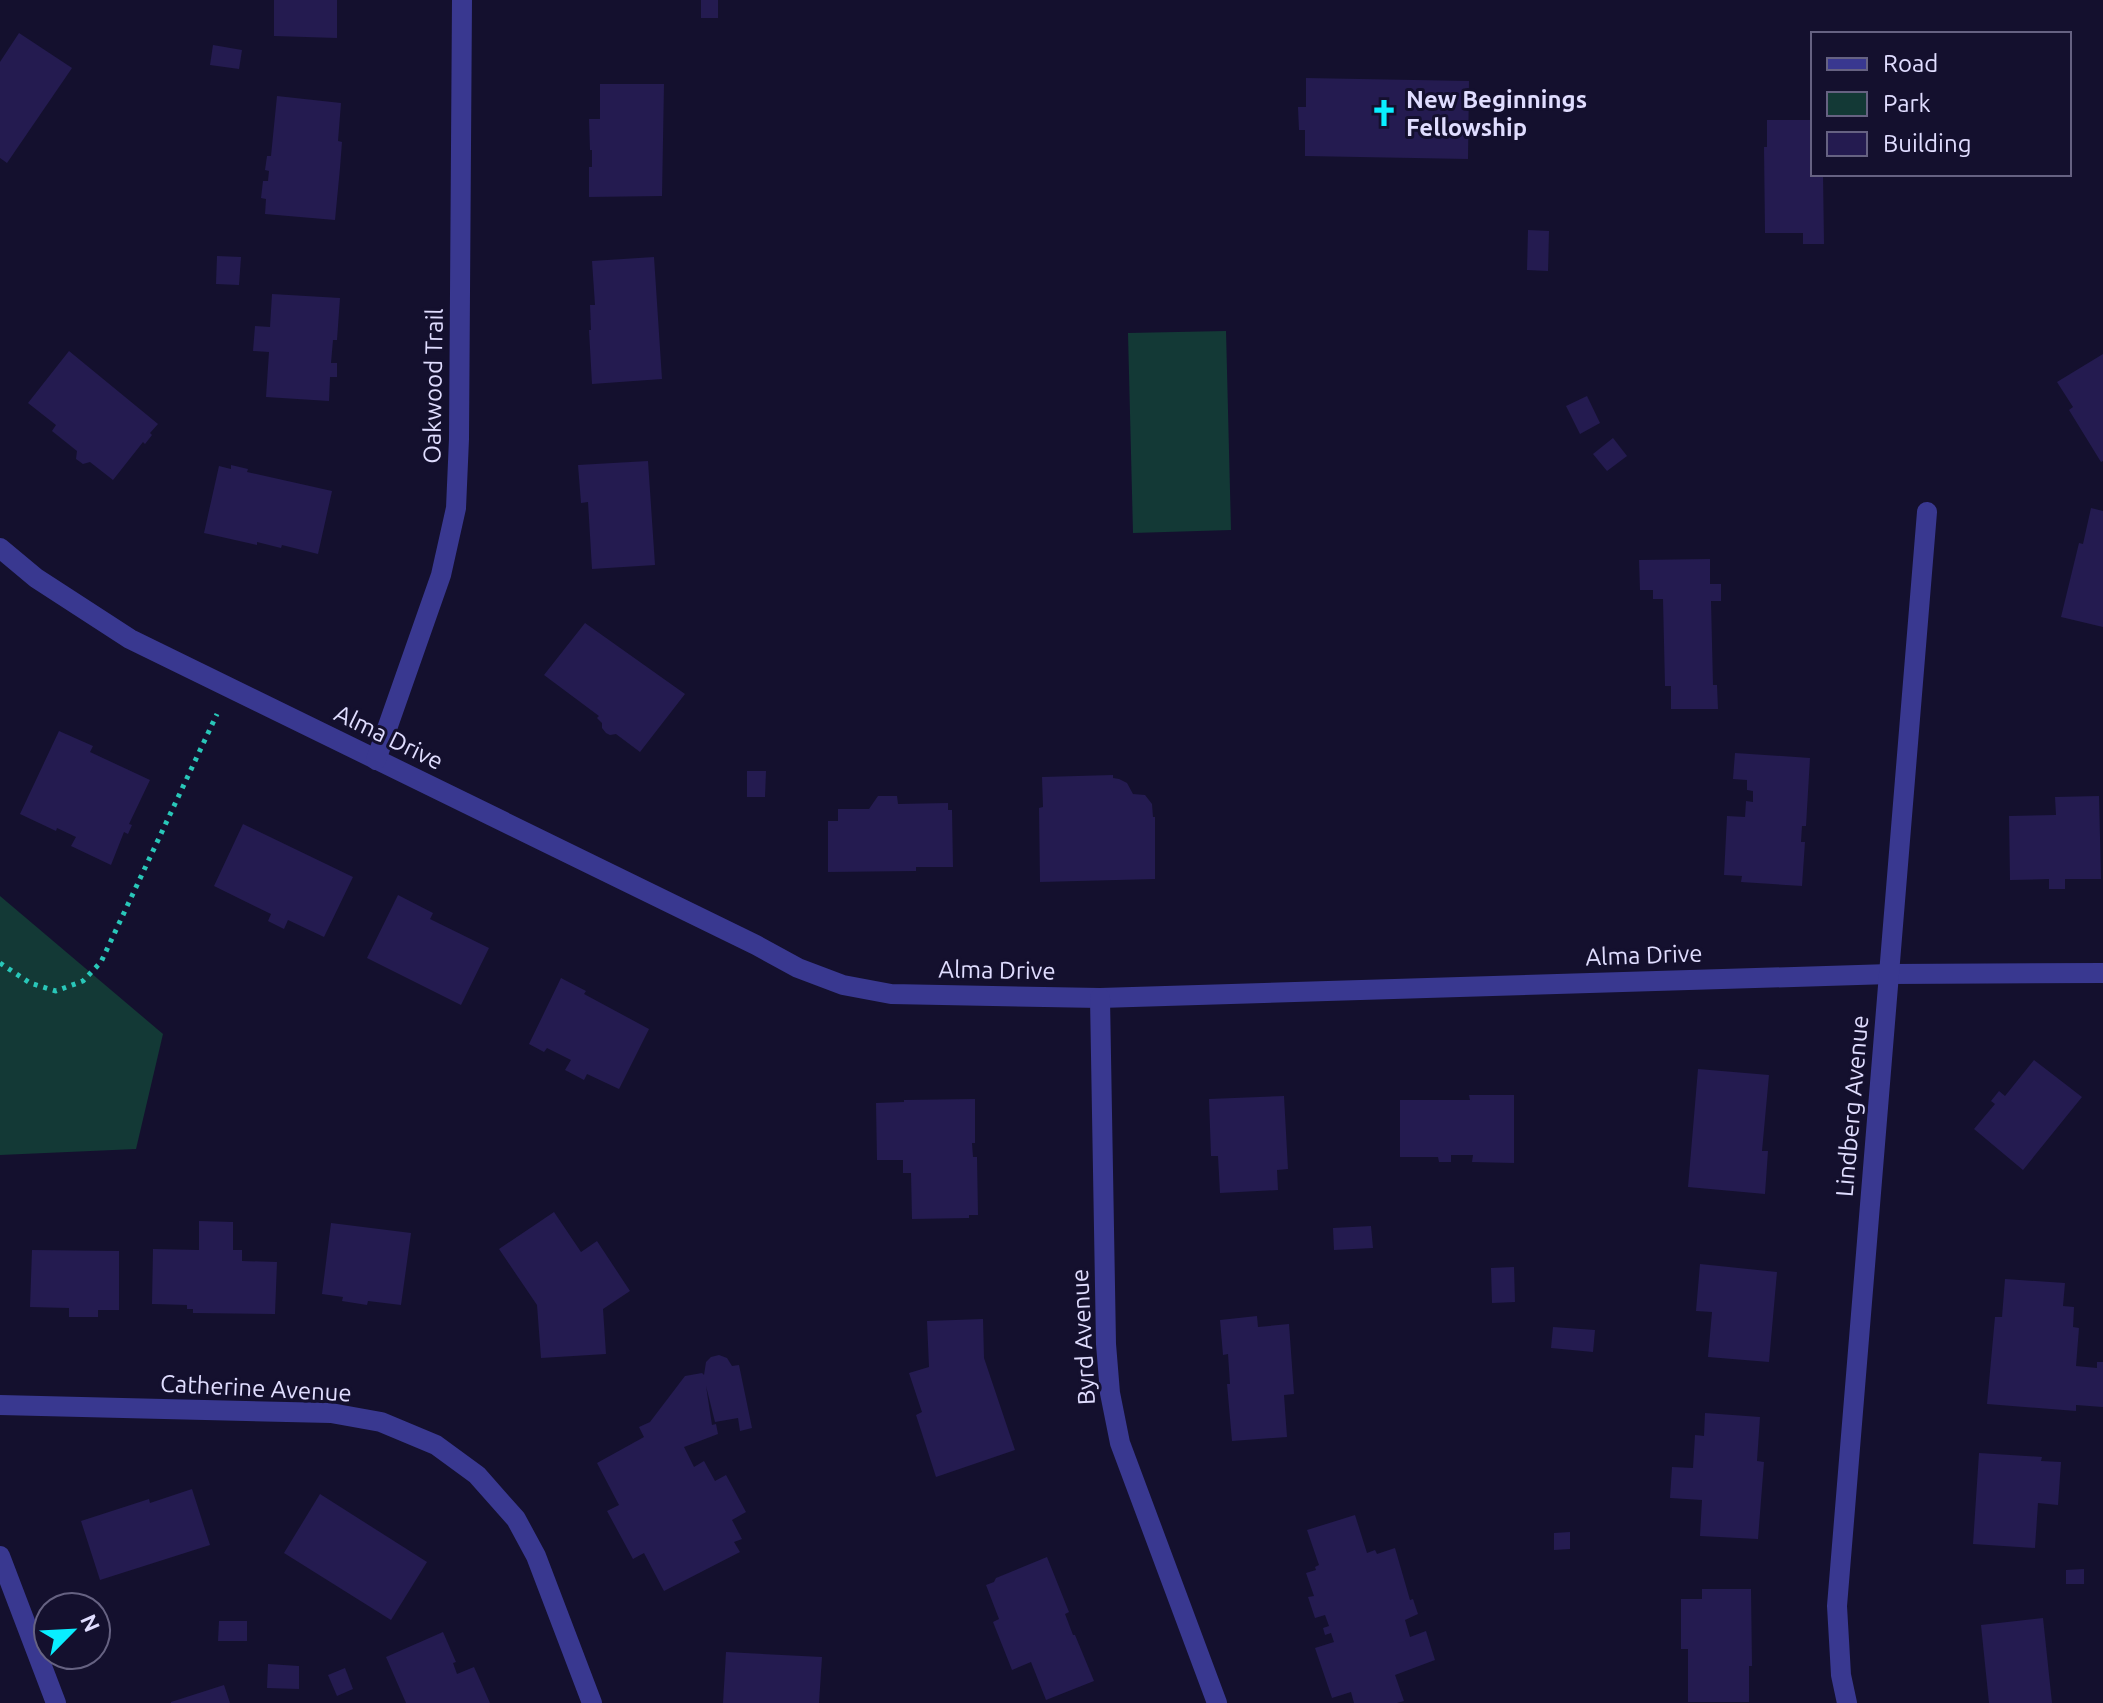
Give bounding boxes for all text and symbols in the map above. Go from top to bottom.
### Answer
legend [1811,32,2071,176]
text: Road [1883,50,1938,77]
place label: New Beginnings Fellowship [1406,86,1587,141]
text: Park [1883,90,1931,117]
church icon: New Beginnings Fellowship [1369,98,1399,128]
text: Building [1883,130,1971,157]
street label: Oakwood Trail [418,308,448,464]
street label: Alma Drive [330,699,448,775]
street label: Alma Drive [1585,939,1703,971]
street label: Alma Drive [938,955,1056,985]
street label: Lindberg Avenue [1831,1014,1873,1198]
street label: Byrd Avenue [1066,1268,1100,1406]
street label: Catherine Avenue [160,1370,352,1406]
north arrow [32,1591,112,1671]
text: N [76,1610,105,1635]

